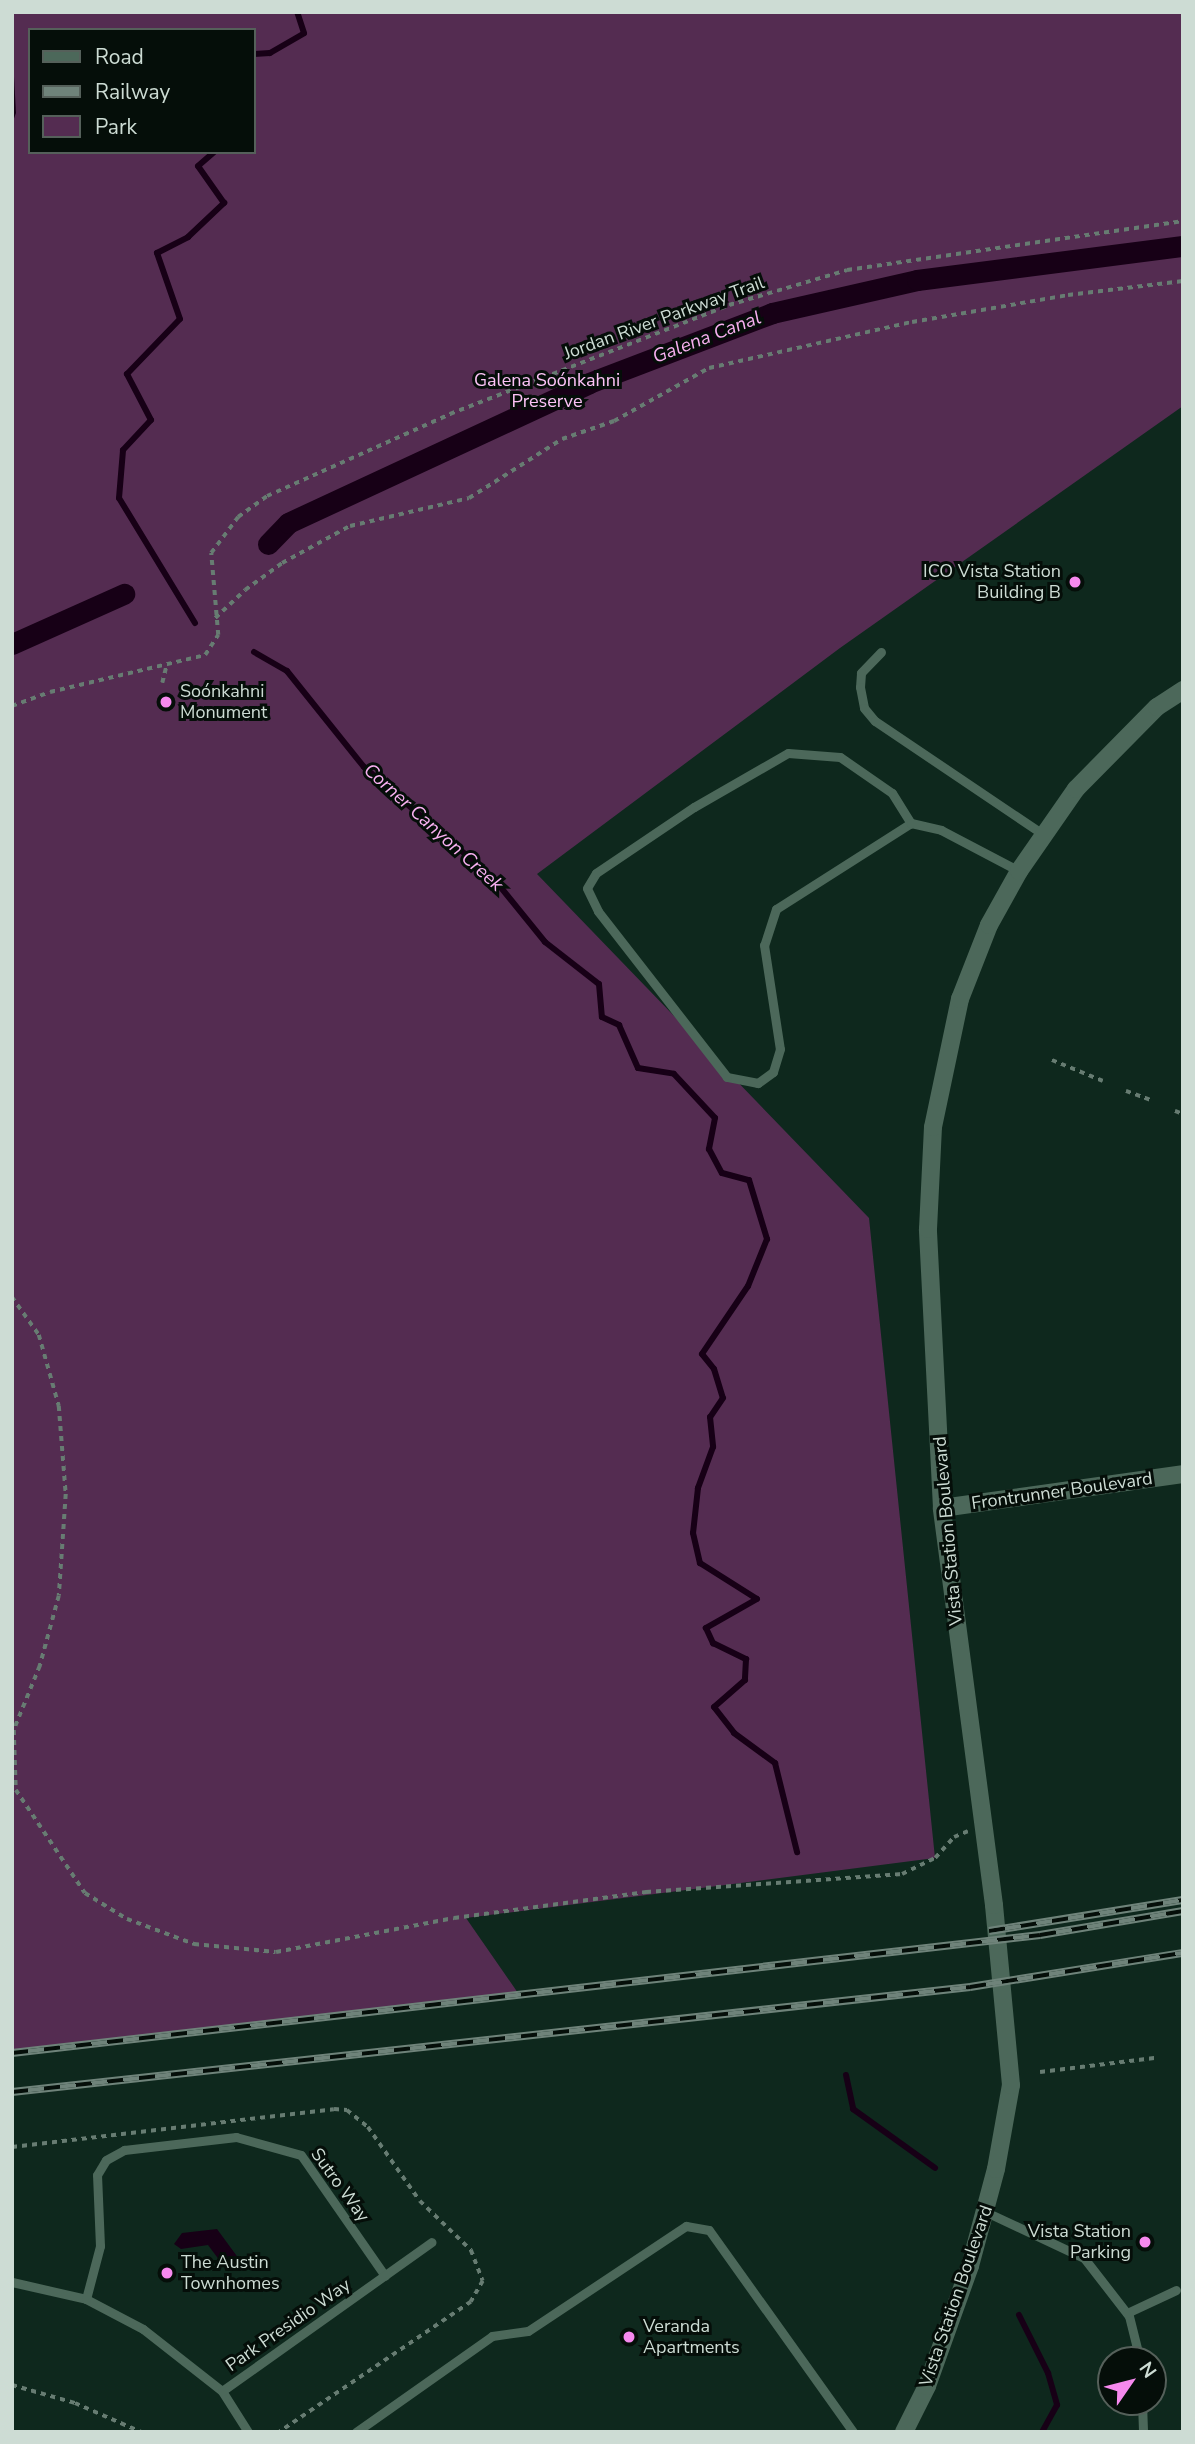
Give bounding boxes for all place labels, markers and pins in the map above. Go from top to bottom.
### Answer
place label: ICO Vista Station Building B [923,561,1061,604]
marker: ICO Vista Station Building B [1067,574,1083,590]
place label: Soónkahni Monument [180,681,267,724]
marker: Soónkahni Monument [158,694,174,710]
place label: Vista Station Parking [1028,2221,1131,2264]
marker: Vista Station Parking [1137,2234,1153,2250]
place label: The Austin Townhomes [181,2252,280,2294]
marker: The Austin Townhomes [159,2265,175,2281]
place label: Veranda Apartments [643,2316,740,2358]
marker: Veranda Apartments [621,2329,637,2345]

